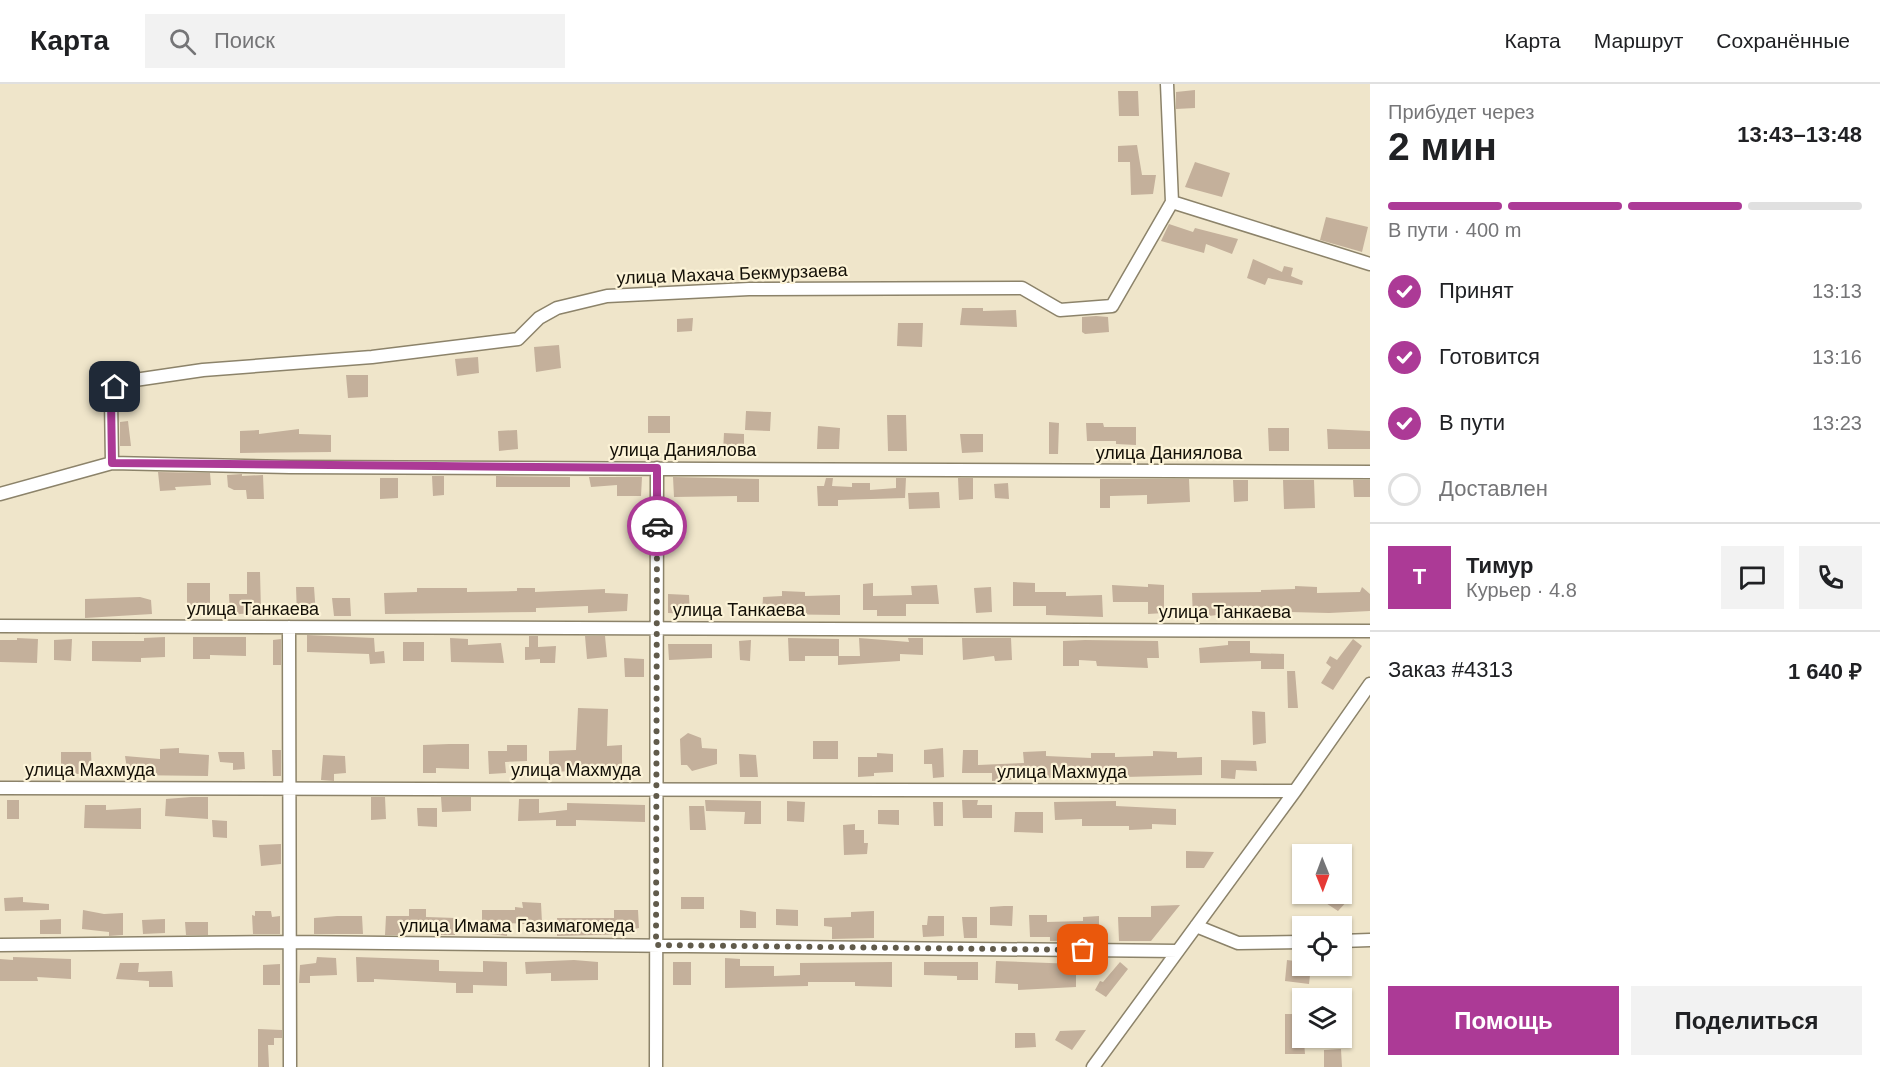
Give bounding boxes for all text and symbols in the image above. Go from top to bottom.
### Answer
search box [145,14,565,68]
text: Карта [30,25,109,56]
icon: search [166,25,199,58]
text: Поиск [214,28,275,53]
text: Карта [1505,29,1561,52]
text: Маршрут [1594,29,1683,52]
text: Сохранённые [1716,29,1850,52]
text: Прибудет через [1388,101,1534,123]
text: 13:43–13:48 [1737,122,1862,147]
text: 2 мин [1388,125,1497,168]
text: В пути · 400 m [1388,219,1521,241]
street label: улица Махача Бекмурзаева [616,260,849,288]
icon: check [1388,275,1421,308]
text: Принят [1439,278,1513,303]
text: 13:13 [1812,280,1862,302]
icon: check [1388,341,1421,374]
text: Готовится [1439,344,1540,369]
text: 13:16 [1812,346,1862,368]
pin [89,361,140,412]
icon: home [98,370,131,403]
icon: check [1388,407,1421,440]
text: В пути [1439,410,1505,435]
text: 13:23 [1812,412,1862,434]
street label: улица Даниялова [610,440,757,460]
street label: улица Даниялова [1096,443,1243,463]
text: Доставлен [1439,476,1548,501]
courier [627,496,687,556]
icon: car [641,510,674,543]
button: chat [1721,546,1784,609]
button: phone [1799,546,1862,609]
text: Тимур [1466,553,1534,578]
text: Т [1413,564,1426,589]
text: Курьер · 4.8 [1466,579,1577,601]
street label: улица Танкаева [187,599,320,619]
street label: улица Танкаева [673,600,806,620]
street label: улица Танкаева [1159,602,1292,622]
text: Заказ #4313 [1388,657,1513,682]
text: 1 640 ₽ [1788,659,1862,684]
street label: улица Махмуда [25,760,156,780]
street label: улица Махмуда [511,760,642,780]
street label: улица Махмуда [997,762,1128,782]
north arrow [1292,844,1352,904]
map controls [1292,844,1352,1048]
street label: улица Имама Газимагомеда [399,916,636,936]
button: locate [1292,916,1352,976]
pin [1057,924,1108,975]
icon: bag [1066,933,1099,966]
button: Помощь [1388,986,1619,1055]
button: Поделиться [1631,986,1862,1055]
button: layers [1292,988,1352,1048]

